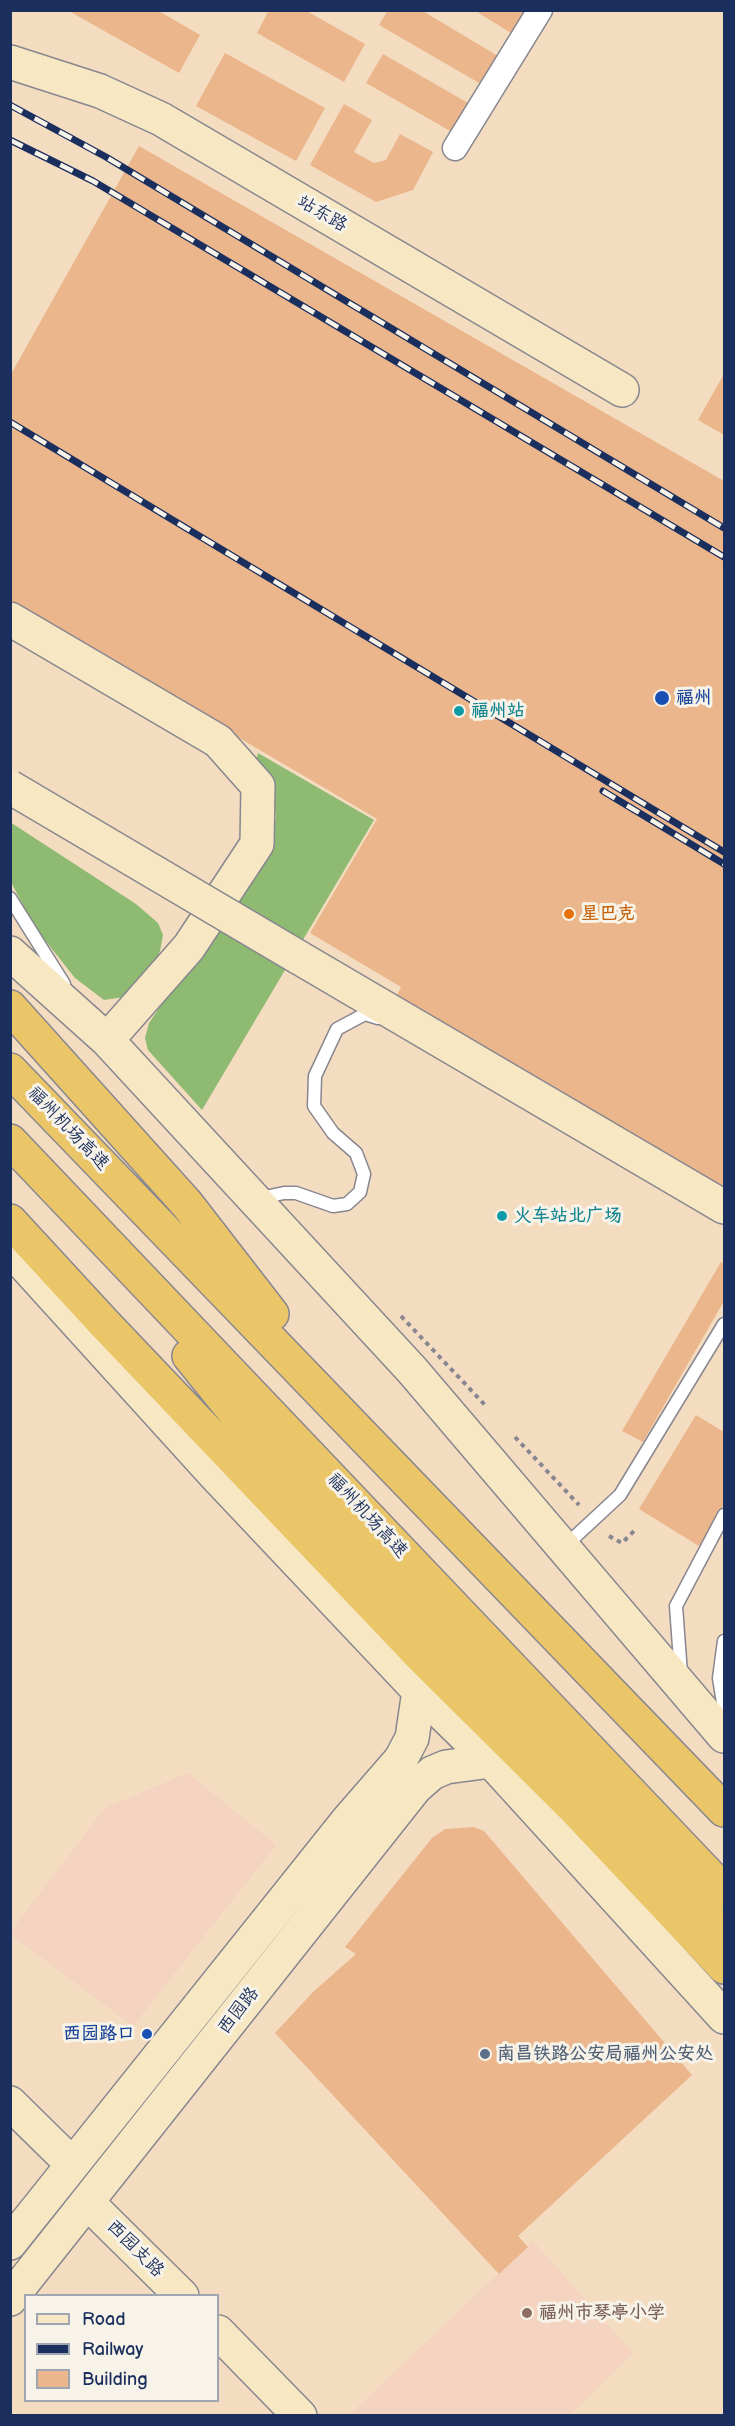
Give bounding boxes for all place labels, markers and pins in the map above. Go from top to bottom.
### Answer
place label: 福州 [676,687,712,709]
marker: 福州 [653,689,671,707]
place label: 福州站 [471,700,525,722]
marker: 福州站 [452,704,466,718]
place label: 星巴克 [581,903,635,925]
marker: 星巴克 [562,907,576,921]
place label: 火车站北广场 [514,1205,622,1227]
marker: 火车站北广场 [495,1209,509,1223]
place label: 西园路口 [63,2023,135,2045]
marker: 西园路口 [140,2027,154,2041]
place label: 南昌铁路公安局福州公安处 [497,2043,713,2065]
marker: 南昌铁路公安局福州公安处 [478,2047,492,2061]
place label: 福州市琴亭小学 [539,2302,665,2324]
marker: 福州市琴亭小学 [520,2306,534,2320]

